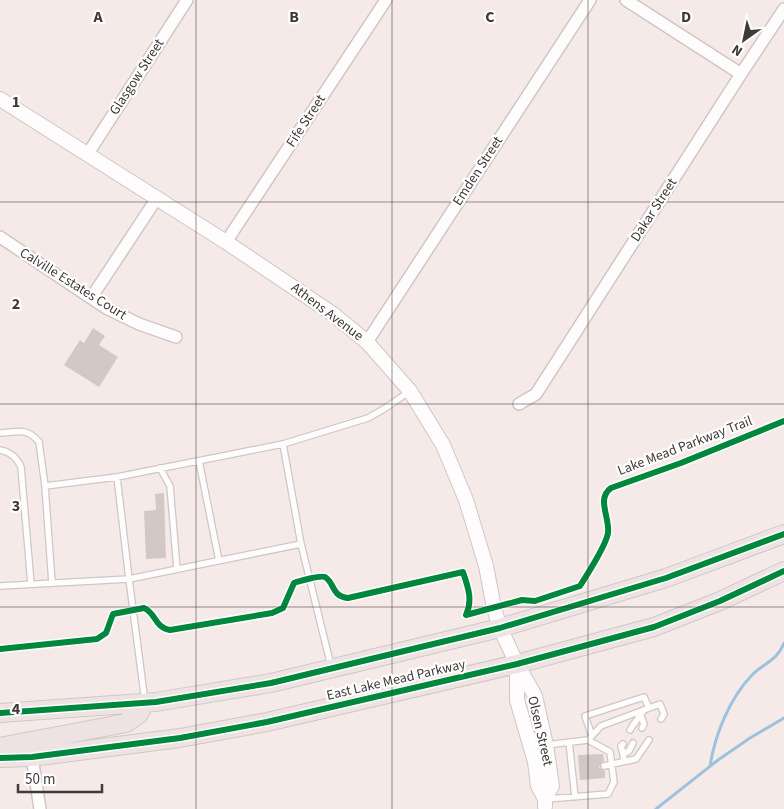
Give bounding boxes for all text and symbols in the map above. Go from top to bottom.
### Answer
text: A [92,6,103,28]
text: B [289,6,299,28]
text: C [485,6,495,28]
text: D [681,6,691,28]
north arrow [719,15,769,65]
street label: Glasgow Street [105,35,169,119]
text: N [728,39,747,61]
text: 1 [12,91,20,113]
street label: Fife Street [282,91,331,151]
street label: Emden Street [448,132,508,210]
street label: Dakar Street [626,174,682,246]
street label: Calville Estates Court [16,243,131,325]
street label: Athens Avenue [287,278,367,346]
text: 2 [12,293,20,315]
street label: Lake Mead Parkway Trail [615,411,756,481]
text: 3 [12,495,20,517]
street label: East Lake Mead Parkway [325,654,468,706]
street label: Olsen Street [522,694,558,768]
text: 4 [12,698,21,720]
scale bar [18,762,101,794]
text: 50 m [25,769,55,790]

